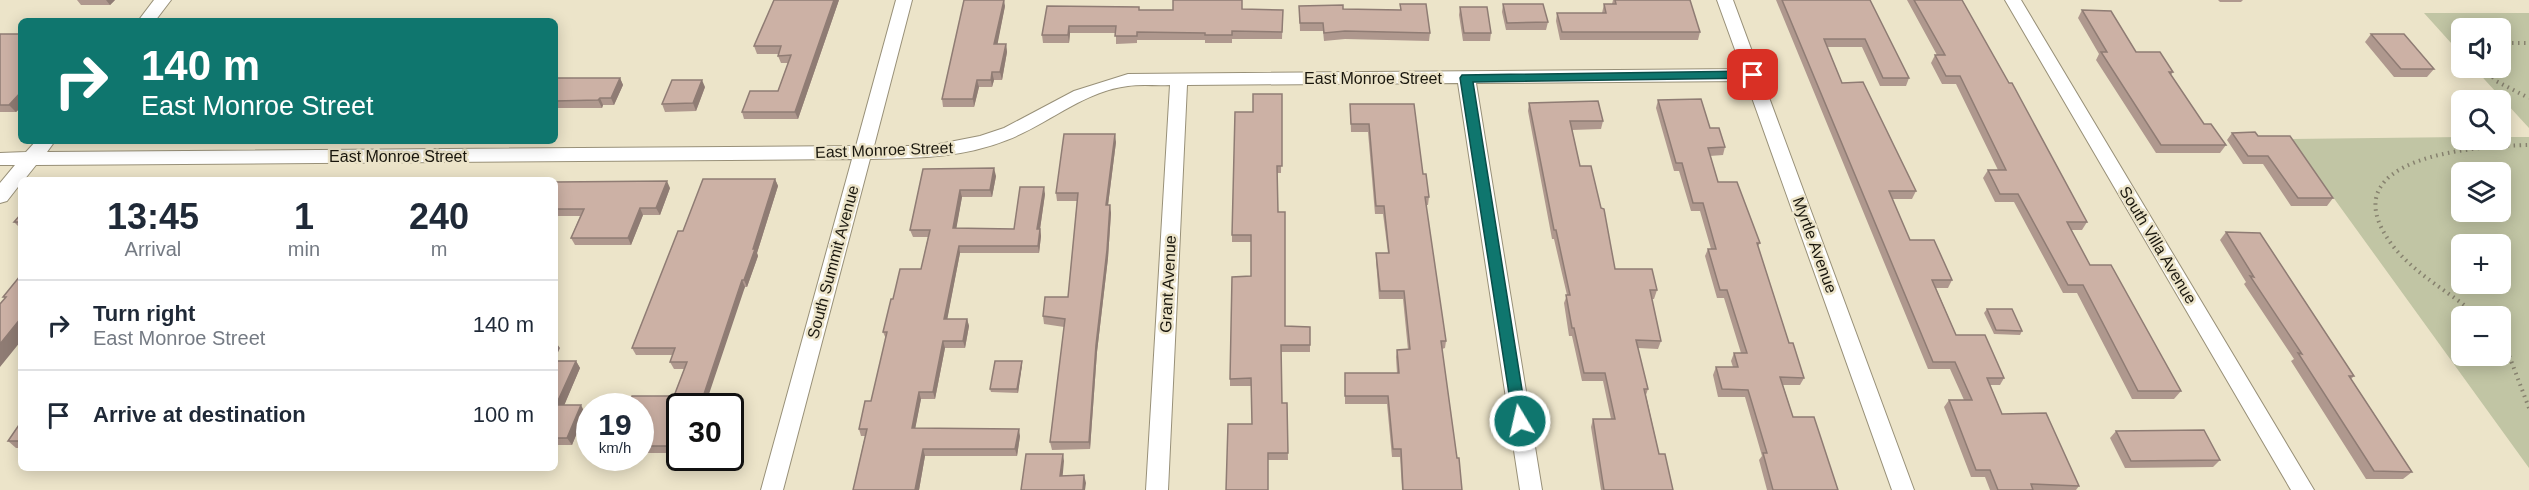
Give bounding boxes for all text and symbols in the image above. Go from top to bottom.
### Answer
map controls [2451,18,2511,366]
button: sound [2451,18,2511,78]
icon: right [42,42,120,120]
text: 140 m [141,42,260,89]
pin [1727,49,1778,100]
icon: arrive [1736,58,1769,91]
street label: East Monroe Street [1304,70,1442,87]
button: search [2451,90,2511,150]
text: East Monroe Street [141,91,374,121]
street label: East Monroe Street [815,139,954,161]
street label: East Monroe Street [329,148,467,165]
button: layers [2451,162,2511,222]
street label: South Summit Avenue [804,183,862,341]
street label: South Villa Avenue [2116,183,2200,307]
street label: Myrtle Avenue [1790,195,1840,296]
text: 13:45 [107,196,199,237]
text: 1 [294,196,314,237]
text: 240 [409,196,469,237]
button: + [2451,234,2511,294]
street label: Grant Avenue [1157,235,1179,333]
text: Arrival [125,238,181,260]
text: min [288,238,320,260]
text: m [431,238,447,260]
text: Turn right [93,301,195,326]
button: − [2451,306,2511,366]
icon: right [42,309,75,342]
text: 140 m [473,312,534,337]
text: East Monroe Street [93,327,265,349]
position arrow [1488,389,1552,453]
speed limit sign: 30 [666,393,744,471]
icon: arrive [42,399,75,432]
text: Arrive at destination [93,402,306,427]
text: 100 m [473,402,534,427]
text: 19 [598,408,632,441]
text: km/h [599,439,631,456]

